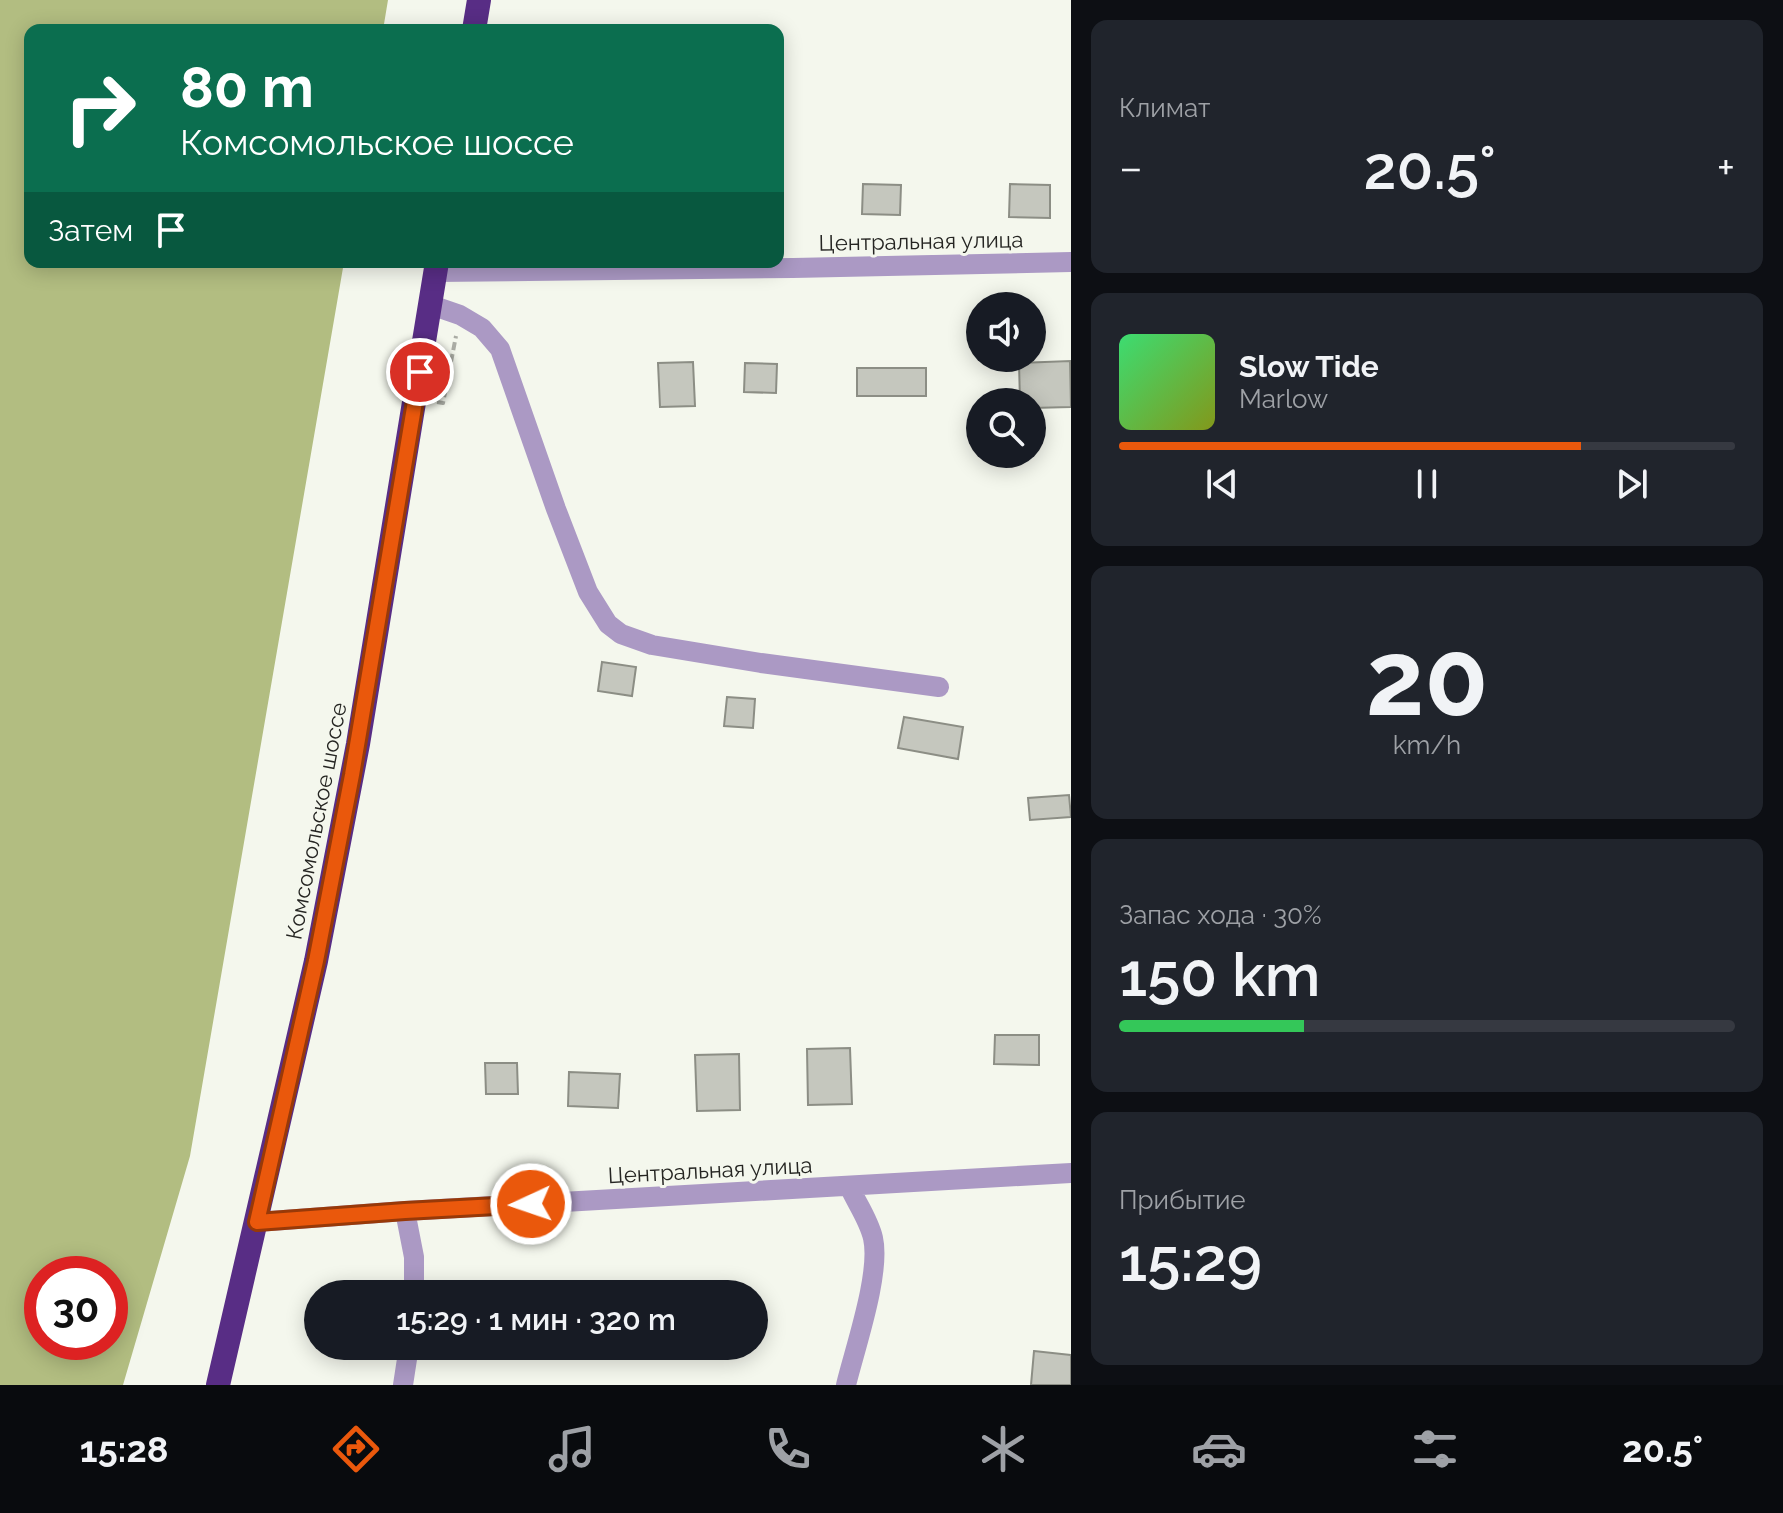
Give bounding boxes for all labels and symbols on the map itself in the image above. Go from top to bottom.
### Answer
street label: Центральная улица [818,226,1024,256]
pin [386,338,454,406]
street label: Комсомольское шоссе [280,700,352,942]
street label: Центральная улица [607,1152,813,1188]
position arrow [489,1162,573,1246]
speed limit sign: 30 [24,1256,128,1360]

